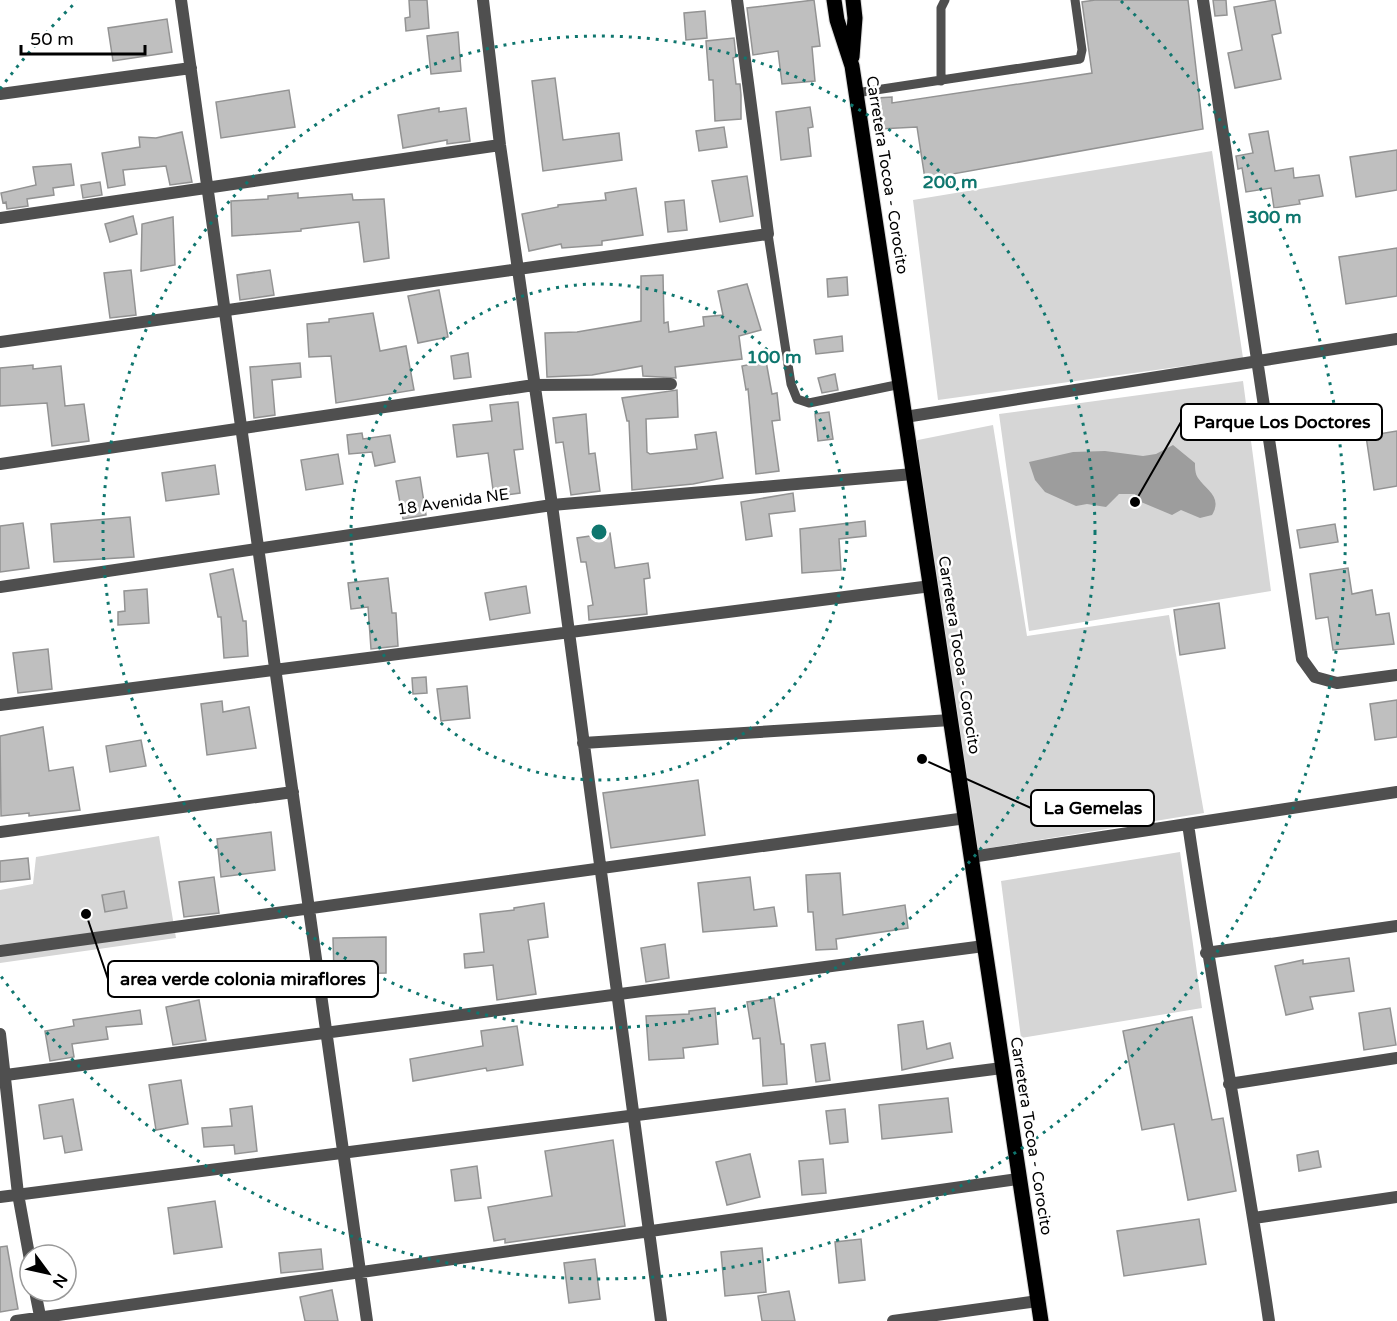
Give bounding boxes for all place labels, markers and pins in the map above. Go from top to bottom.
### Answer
callout: Parque Los Doctores [1181,404,1382,440]
centre of rings [589,522,609,542]
callout: La Gemelas [1031,790,1154,826]
callout: area verde colonia miraflores [108,961,378,997]

